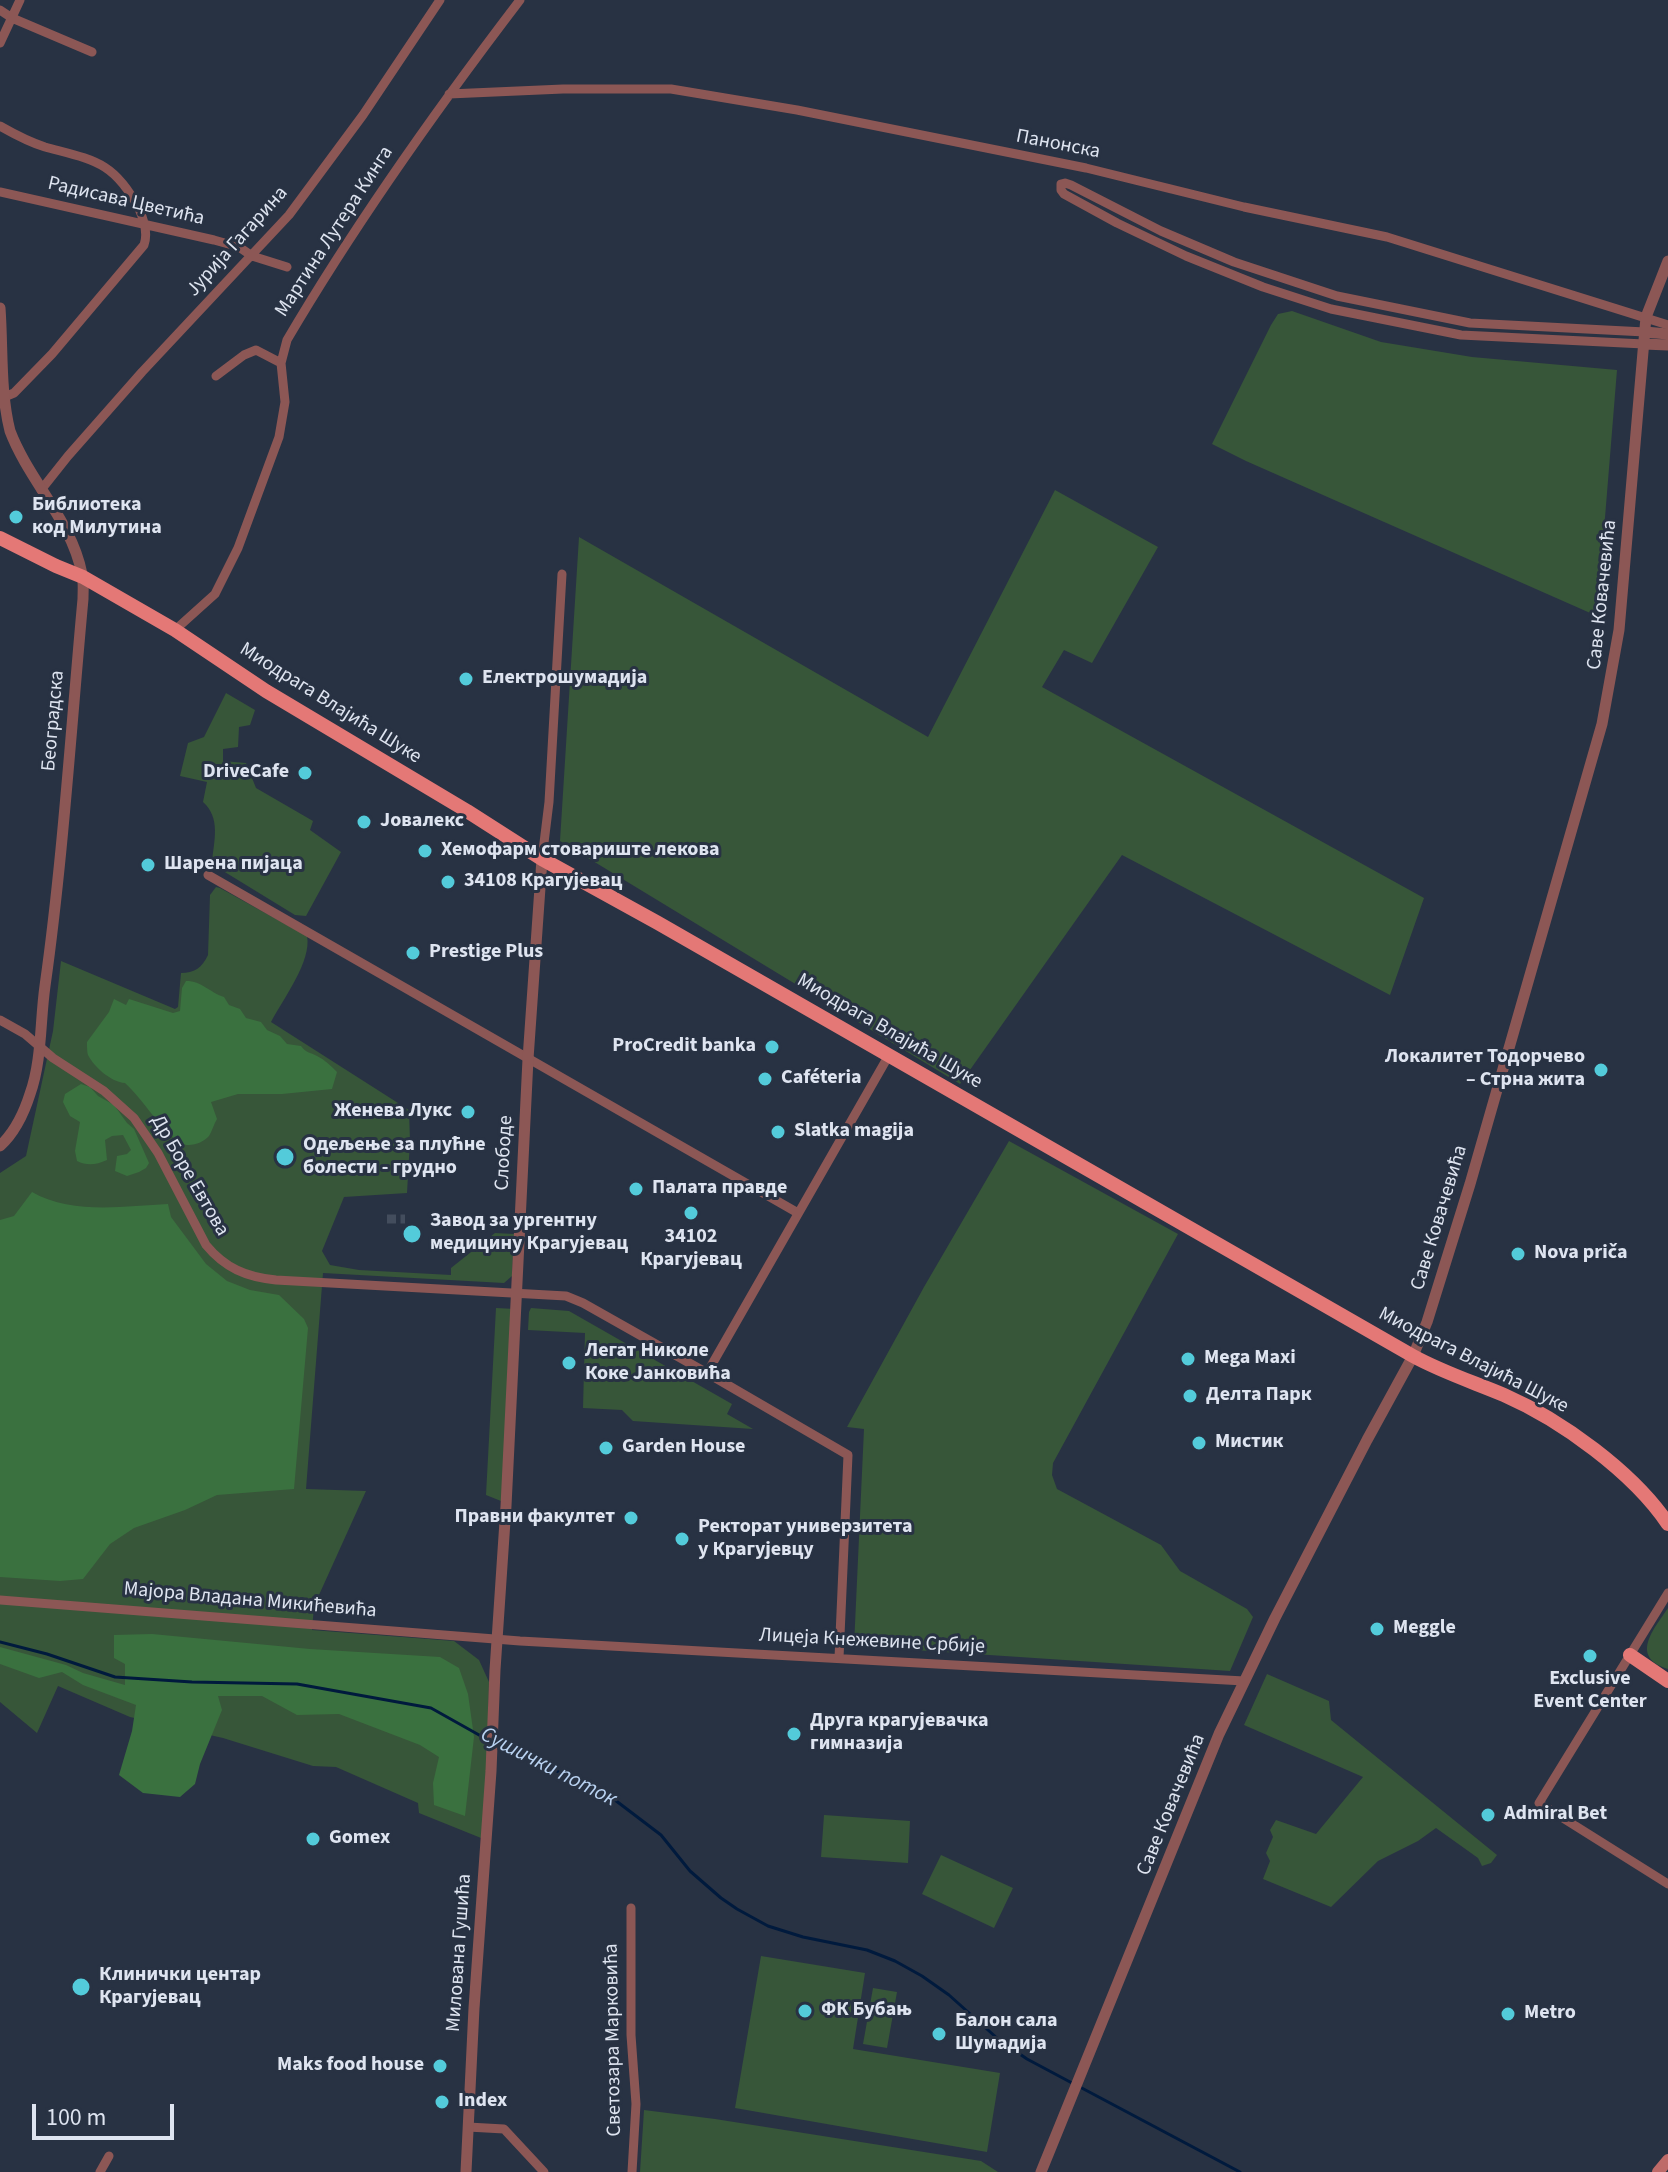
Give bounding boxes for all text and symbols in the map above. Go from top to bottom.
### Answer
street label: Панонска [1014,125,1102,165]
street label: Мартина Лутера Кинга [271,142,399,322]
street label: Радисава Цветића [45,172,207,232]
street label: Јурија Гагарина [182,182,294,302]
place label: Библиотека код Милутина [32,494,162,541]
marker: Библиотека код Милутина [7,508,25,526]
street label: Саве Ковачевића [1583,519,1623,671]
street label: Миодрага Влајића Шуке [235,638,425,770]
place label: Електрошумадија [482,667,647,691]
street label: Београдска [38,670,70,772]
marker: Електрошумадија [457,670,475,688]
place label: DriveCafe [203,761,289,785]
marker: DriveCafe [296,764,314,782]
place label: Јовалекс [380,810,464,834]
marker: Јовалекс [355,813,373,831]
place label: Хемофарм стовариште лекова [441,839,720,863]
marker: Хемофарм стовариште лекова [416,842,434,860]
place label: Шарена пијаца [164,853,303,877]
marker: Шарена пијаца [139,856,157,874]
place label: 34108 Крагујевац [464,870,622,894]
marker: 34108 Крагујевац [439,873,457,891]
place label: Prestige Plus [429,941,543,965]
marker: Prestige Plus [404,944,422,962]
street label: Миодрага Влајића Шуке [792,969,986,1095]
place label: ProCredit banka [612,1035,756,1059]
marker: ProCredit banka [763,1038,781,1056]
place label: Локалитет Тодорчево – Стрна жита [1385,1046,1585,1093]
marker: Локалитет Тодорчево – Стрна жита [1592,1061,1610,1079]
place label: Caféteria [781,1067,862,1091]
marker: Caféteria [756,1070,774,1088]
place label: Женева Лукс [334,1100,452,1124]
marker: Женева Лукс [459,1103,477,1121]
street label: Др Боре Евтова [145,1111,233,1241]
street label: Слободе [491,1115,519,1191]
place label: Slatka magija [794,1120,914,1144]
marker: Slatka magija [769,1123,787,1141]
place label: Одељење за плућне болести - грудно [303,1134,486,1181]
street label: Саве Ковачевића [1407,1143,1473,1293]
marker: Одељење за плућне болести - грудно [274,1146,296,1168]
place label: Палата правде [652,1177,787,1201]
marker: Палата правде [627,1180,645,1198]
marker: 34102 Крагујевац [682,1204,700,1222]
place label: Завод за ургентну медицину Крагујевац [430,1210,628,1257]
marker: Завод за ургентну медицину Крагујевац [401,1223,423,1245]
place label: 34102 Крагујевац [640,1226,742,1273]
place label: Nova priča [1534,1242,1627,1266]
marker: Nova priča [1509,1245,1527,1263]
street label: Миодрага Влајића Шуке [1374,1303,1572,1419]
place label: Легат Николе Коке Јанковића [585,1340,731,1387]
place label: Mega Maxi [1204,1347,1296,1371]
marker: Mega Maxi [1179,1350,1197,1368]
marker: Легат Николе Коке Јанковића [560,1354,578,1372]
place label: Делта Парк [1206,1384,1312,1408]
marker: Делта Парк [1181,1387,1199,1405]
place label: Мистик [1215,1431,1283,1455]
marker: Мистик [1190,1434,1208,1452]
place label: Garden House [622,1436,745,1460]
marker: Garden House [597,1439,615,1457]
place label: Правни факултет [455,1506,615,1530]
marker: Правни факултет [622,1509,640,1527]
place label: Ректорат универзитета у Крагујевцу [698,1516,912,1563]
marker: Ректорат универзитета у Крагујевцу [673,1530,691,1548]
street label: Мајора Владана Микићевића [122,1578,378,1624]
place label: Meggle [1393,1617,1456,1641]
marker: Meggle [1368,1620,1386,1638]
street label: Лицеја Кнежевине Србије [758,1624,986,1660]
marker: Exclusive Event Center [1581,1647,1599,1665]
place label: Exclusive Event Center [1533,1668,1647,1715]
place label: Друга крагујевачка гимназија [810,1710,989,1757]
water label: Сушички поток [475,1722,621,1814]
marker: Друга крагујевачка гимназија [785,1725,803,1743]
street label: Саве Ковачевића [1133,1731,1211,1879]
place label: Admiral Bet [1504,1803,1607,1827]
marker: Admiral Bet [1479,1806,1497,1824]
place label: Gomex [329,1827,390,1851]
marker: Gomex [304,1830,322,1848]
street label: Милована Гушића [443,1873,477,2033]
street label: Светозара Марковића [600,1943,628,2137]
place label: Клинички центар Крагујевац [99,1964,261,2011]
marker: Клинички центар Крагујевац [70,1976,92,1998]
place label: ФК Бубањ [821,1999,912,2023]
marker: ФК Бубањ [796,2002,814,2020]
place label: Metro [1524,2002,1576,2026]
marker: Metro [1499,2005,1517,2023]
place label: Балон сала Шумадија [955,2010,1057,2057]
marker: Балон сала Шумадија [930,2025,948,2043]
place label: Maks food house [277,2054,424,2078]
marker: Maks food house [431,2057,449,2075]
scale bar [36,2088,178,2138]
place label: Index [458,2090,507,2114]
marker: Index [433,2093,451,2111]
text: 100 m [46,2100,106,2135]

